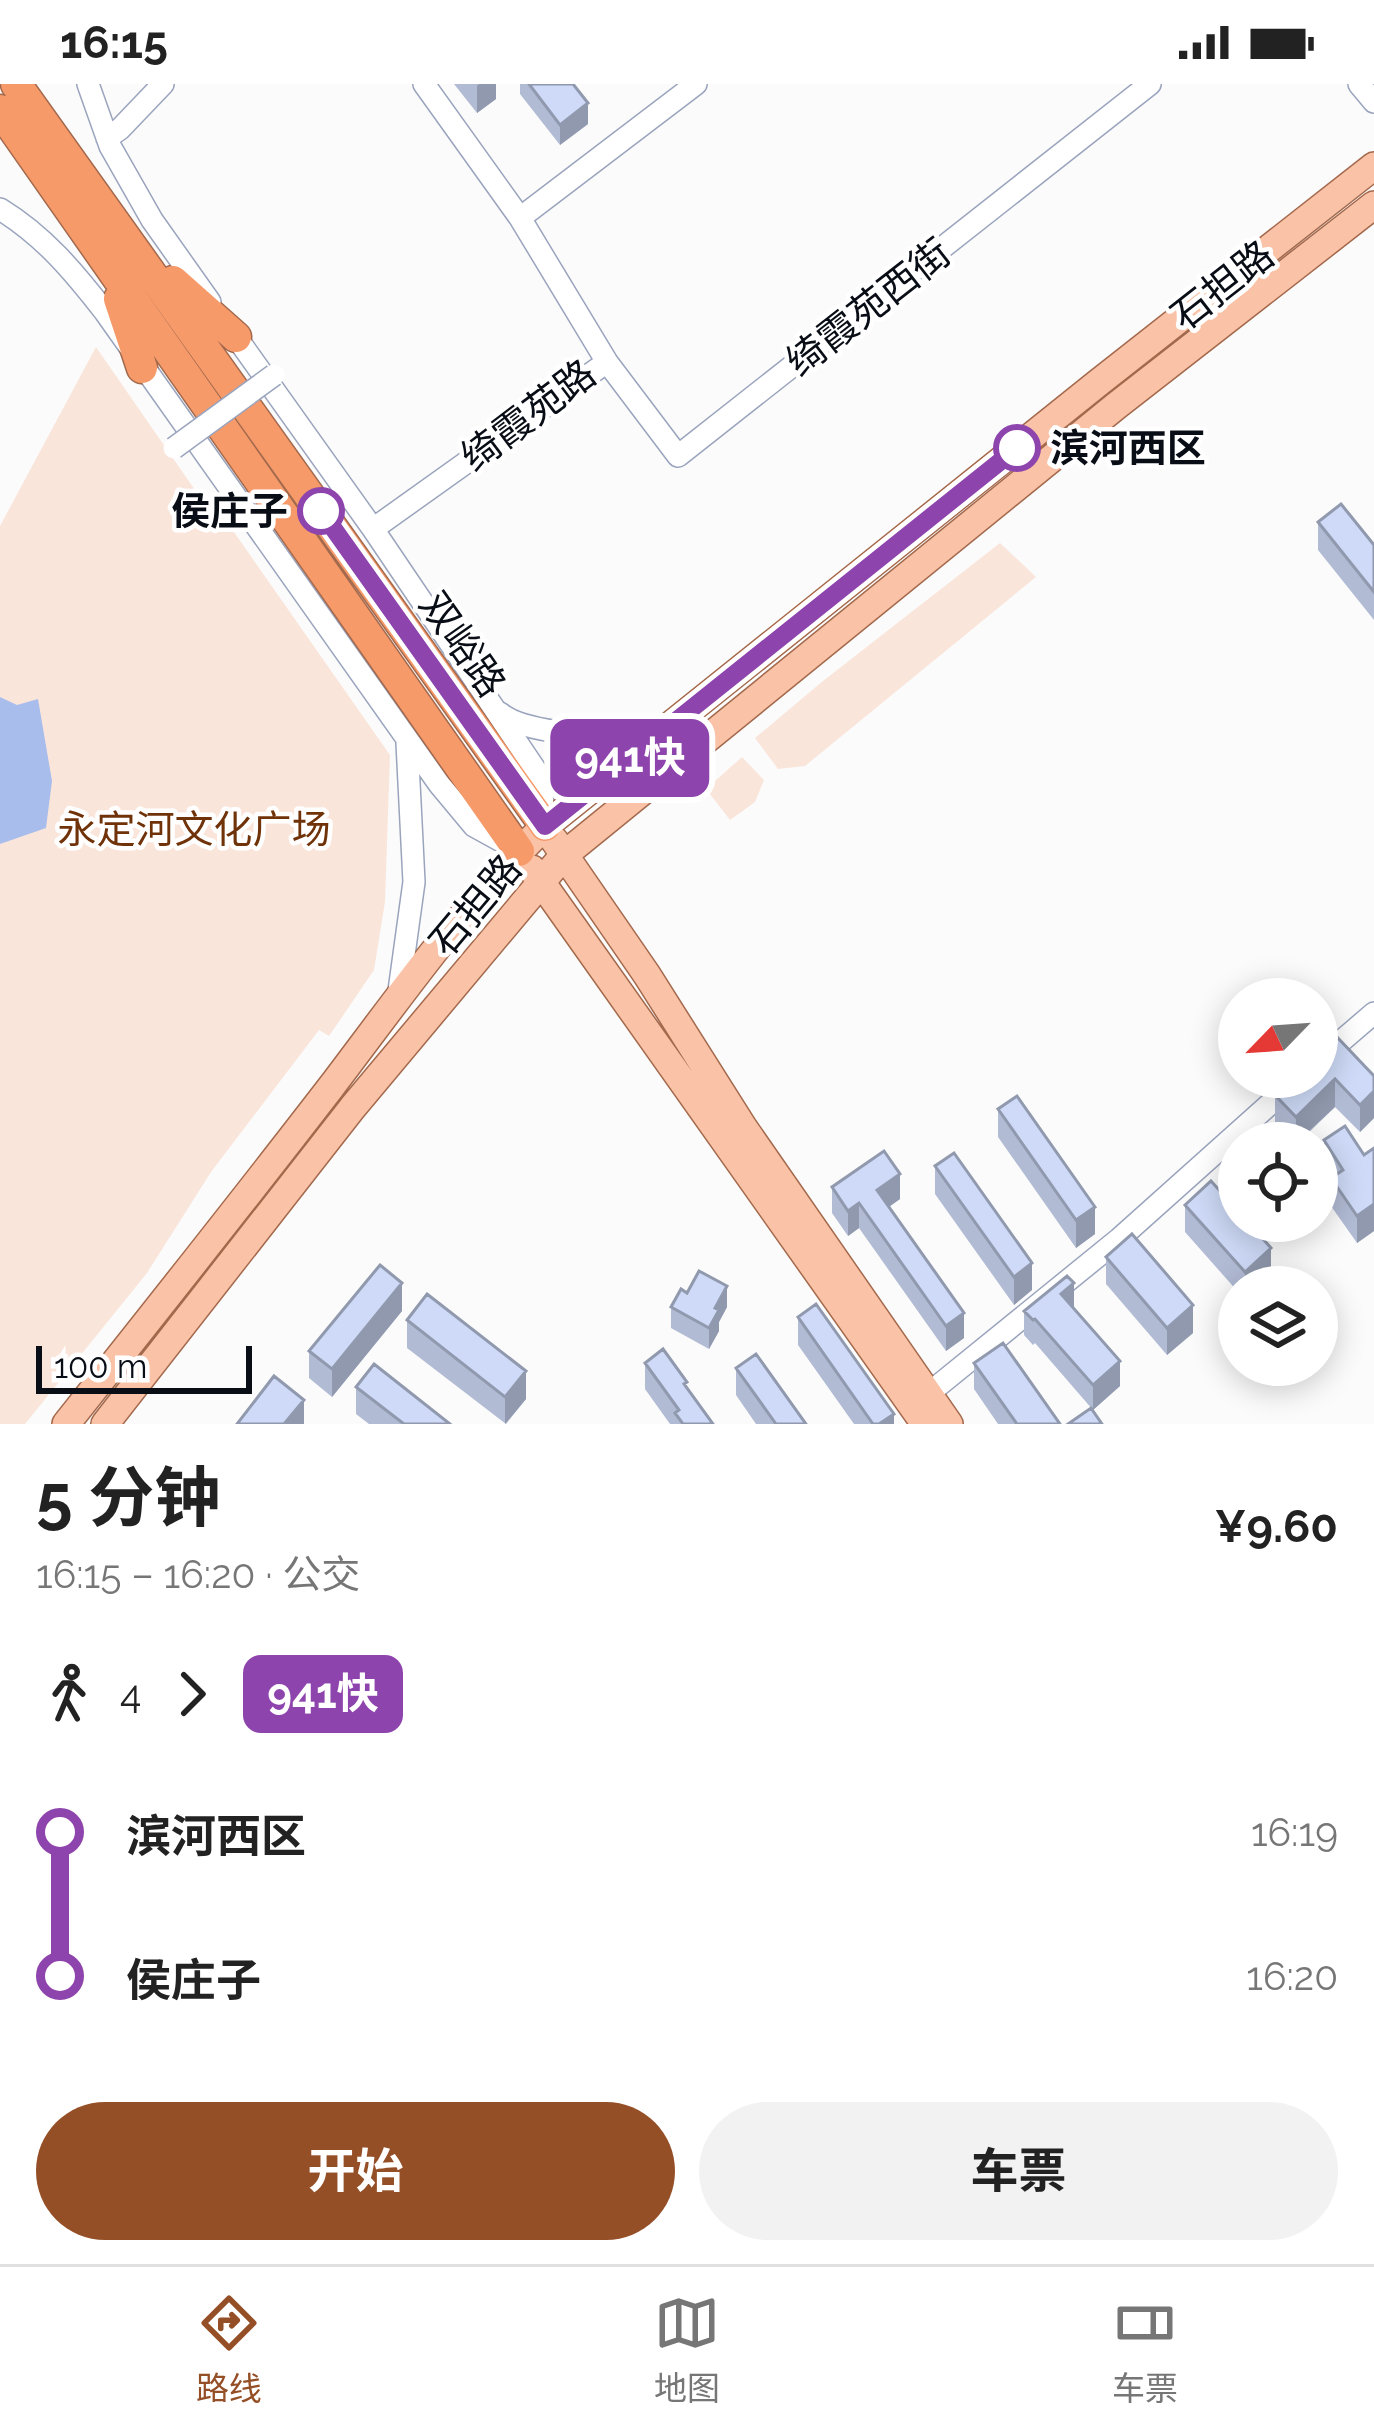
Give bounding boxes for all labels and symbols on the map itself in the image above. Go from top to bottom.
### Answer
street label: 绮霞苑西街 [777,229,959,385]
street label: 石担路 [1162,231,1282,339]
street label: 绮霞苑路 [452,350,604,480]
place label: 滨河西区 [1050,425,1206,471]
marker: 滨河西区 [995,426,1039,470]
place label: 侯庄子 [171,488,288,534]
marker: 侯庄子 [299,489,343,533]
street label: 双峪路 [411,583,515,705]
line badge: 941快 [546,719,714,797]
park label: 永定河文化广场 [57,806,331,852]
street label: 石担路 [420,845,530,965]
north arrow [1218,978,1338,1098]
scale bar [36,1340,252,1393]

